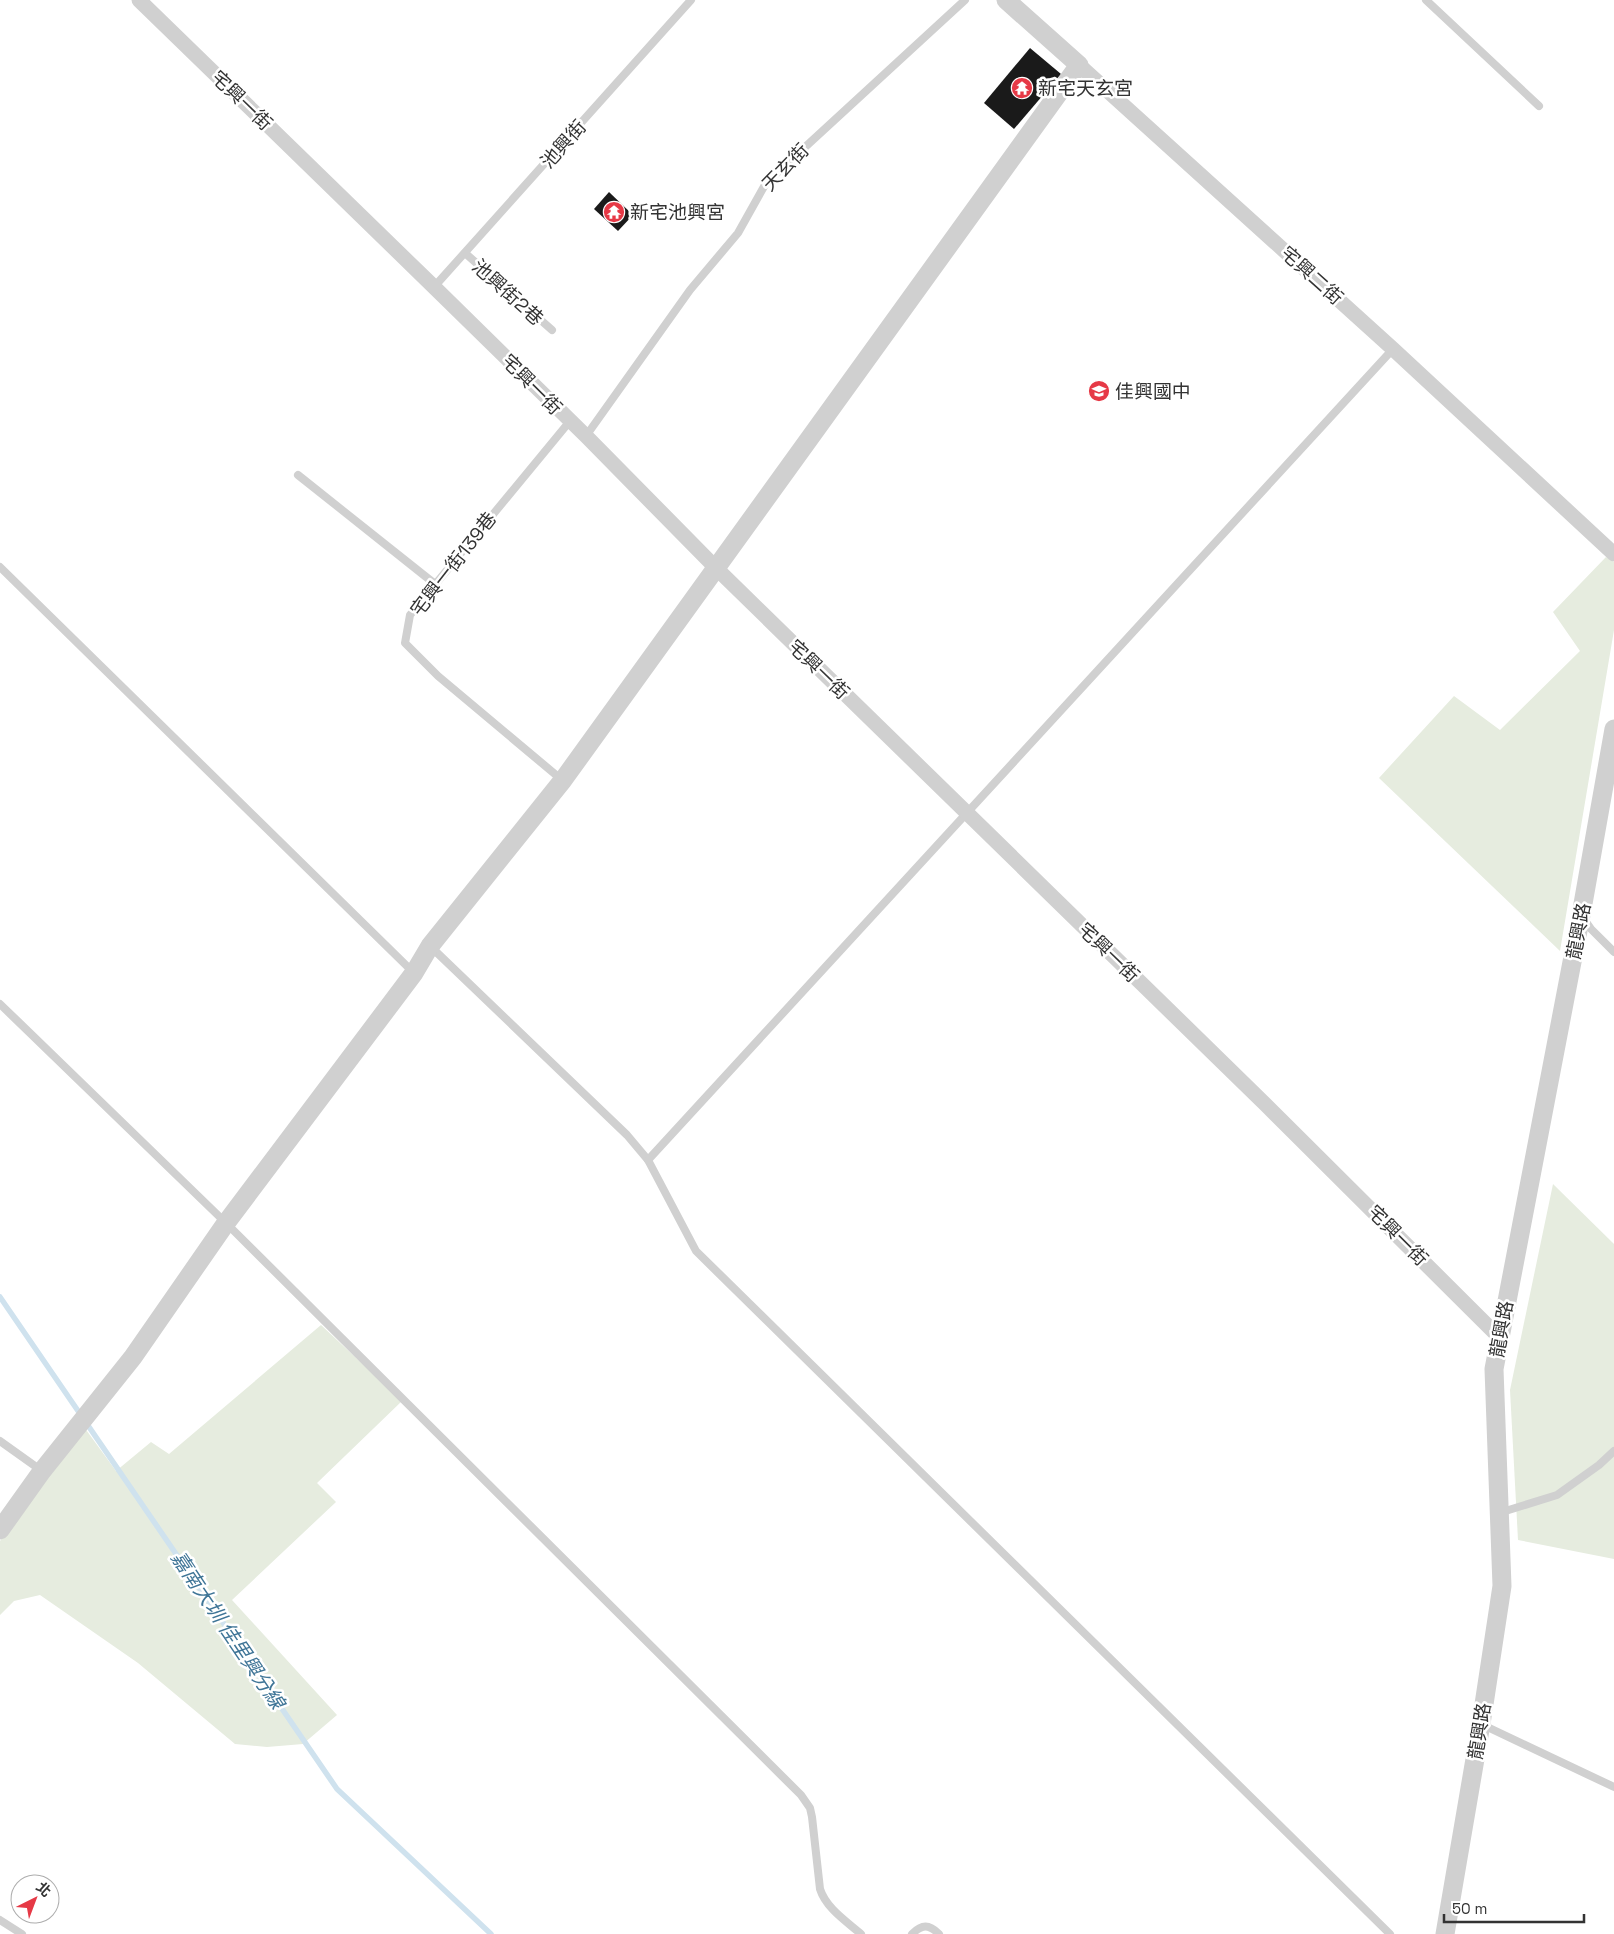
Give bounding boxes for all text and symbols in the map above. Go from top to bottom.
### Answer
street label: 宅興一街 [206,65,278,136]
temple icon: 新宅天玄宮 [1010,76,1034,100]
place label: 新宅天玄宮 [1038,76,1133,101]
street label: 池興街 [535,115,592,174]
street label: 天玄街 [757,138,814,197]
temple icon: 新宅池興宮 [602,200,626,224]
place label: 新宅池興宮 [630,200,725,225]
street label: 宅興二街 [1275,241,1348,310]
street label: 池興街2巷 [467,254,549,331]
street label: 宅興一街 [496,349,567,420]
school or university icon: 佳興國中 [1087,379,1111,403]
place label: 佳興國中 [1115,379,1191,404]
street label: 宅興一街139巷 [405,507,502,622]
street label: 宅興一街 [783,634,855,705]
street label: 龍興路 [1561,901,1596,961]
street label: 宅興一街 [1073,917,1145,988]
street label: 宅興一街 [1362,1200,1433,1271]
street label: 龍興路 [1484,1299,1519,1359]
water label: 嘉南大圳 佳里興分線 [165,1546,292,1716]
street label: 龍興路 [1463,1701,1496,1761]
north arrow [10,1874,60,1924]
text: 北 [32,1878,55,1901]
scale bar [1444,1892,1584,1924]
text: 50 m [1452,1899,1487,1918]

